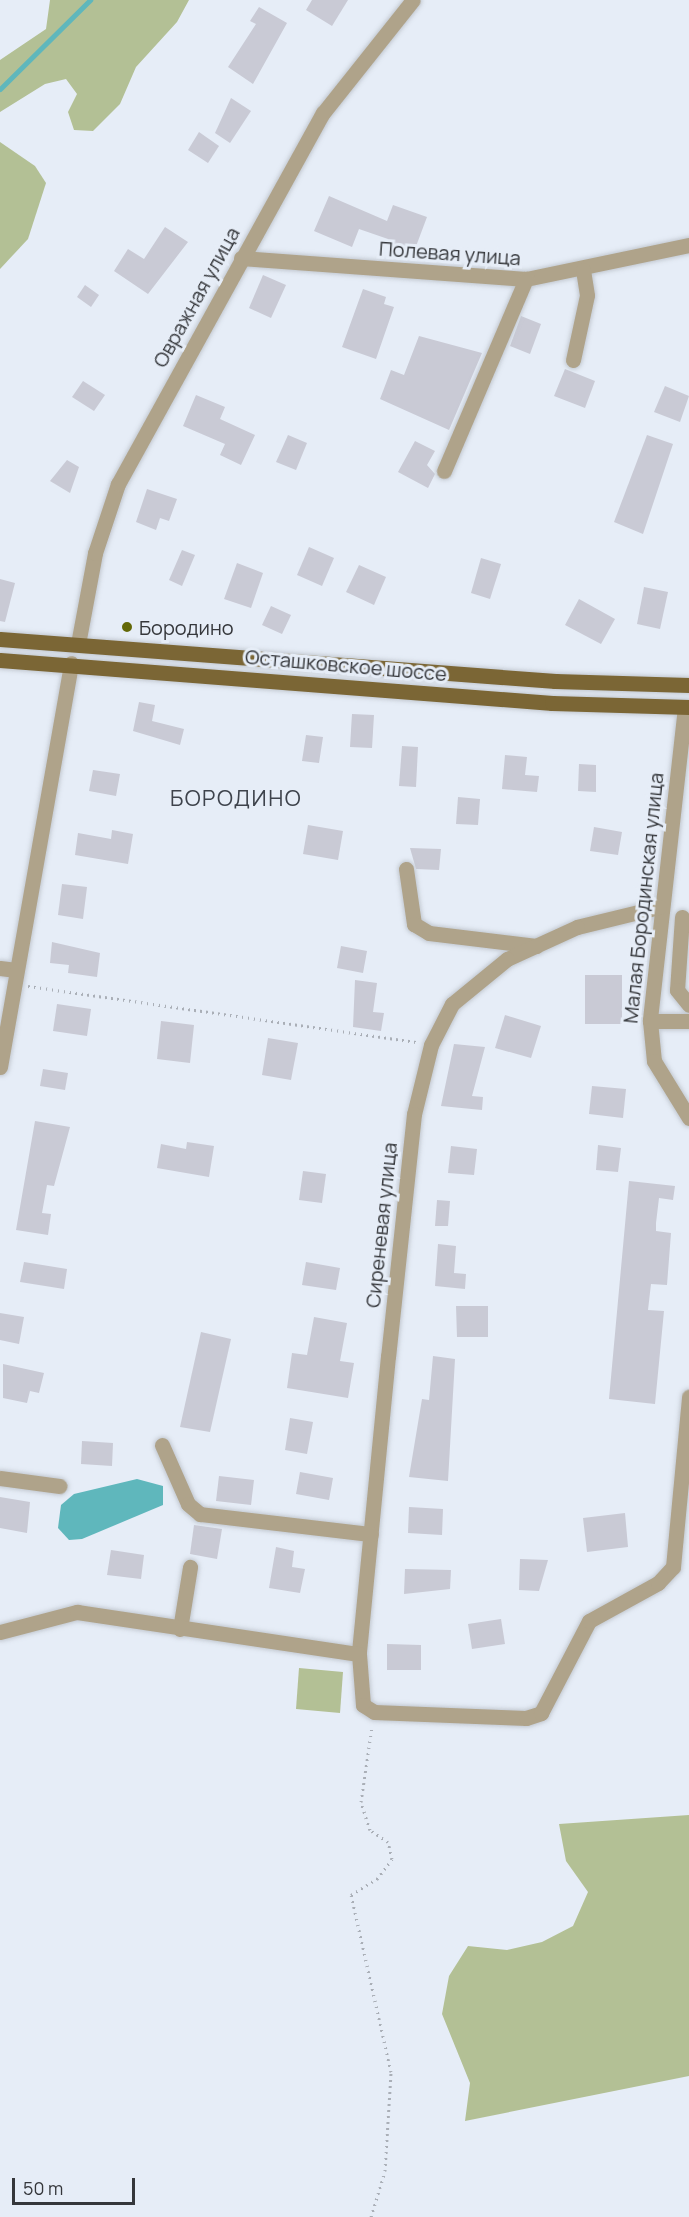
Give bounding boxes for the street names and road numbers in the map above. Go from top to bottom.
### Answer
street label: Овражная улица [148,223,244,371]
street label: Полевая улица [378,236,522,270]
street label: Осташковское шоссе [244,644,448,686]
street label: Малая Бородинская улица [618,771,668,1025]
street label: Сиреневая улица [360,1141,402,1309]

